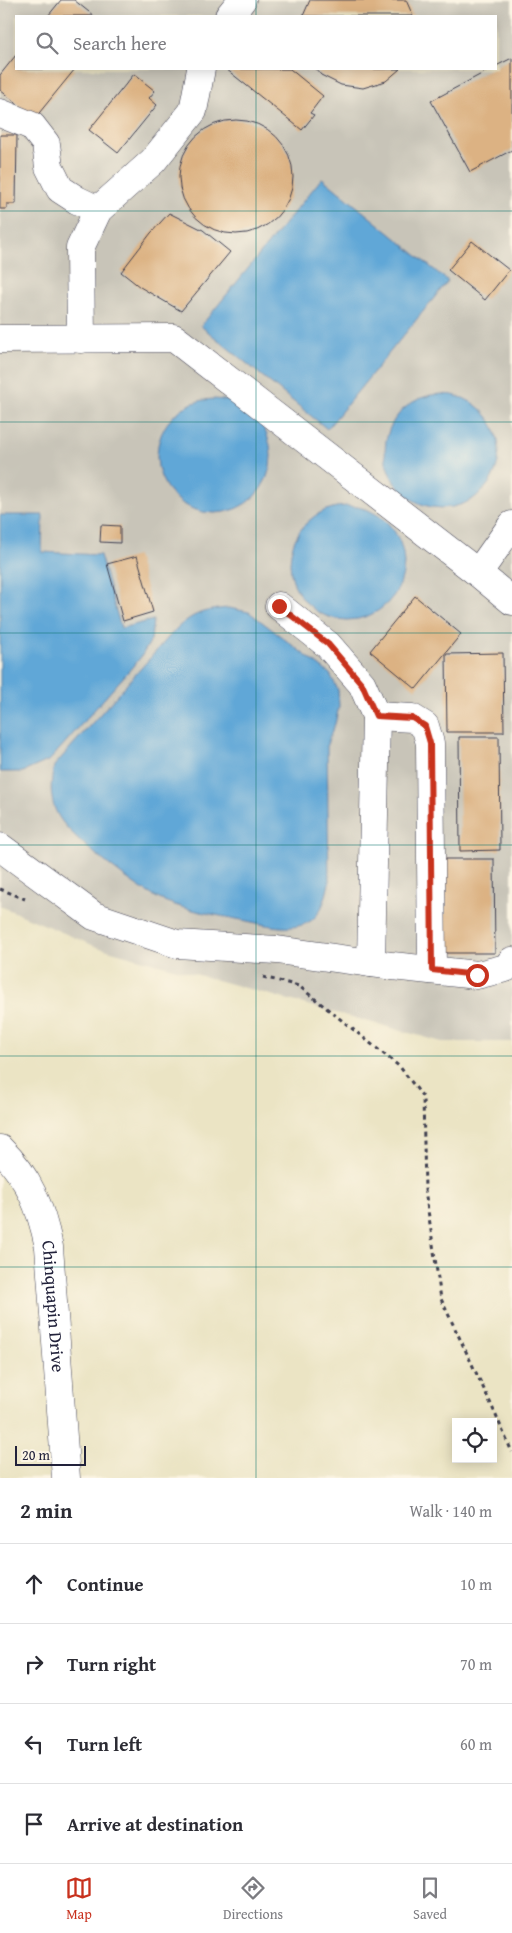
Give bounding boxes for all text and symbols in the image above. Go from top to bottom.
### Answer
search box [15,15,497,70]
icon: search [33,29,61,57]
text: Search here [73,29,167,57]
route end [268,595,291,618]
route start [466,964,489,987]
street label: Chinquapin Drive [35,1238,72,1373]
map controls [452,1418,497,1463]
button: locate [452,1418,497,1463]
scale bar [15,1443,86,1466]
text: 20 m [22,1445,50,1465]
text: 2 min [20,1495,72,1526]
text: Walk · 140 m [409,1499,492,1523]
icon: ahead [20,1570,48,1598]
text: Continue [67,1570,144,1598]
text: 10 m [460,1572,492,1596]
icon: right [20,1650,48,1678]
text: Turn right [67,1650,156,1678]
text: 70 m [460,1652,492,1676]
icon: left [20,1730,48,1758]
text: Turn left [67,1730,142,1758]
text: 60 m [460,1732,492,1756]
icon: arrive [20,1810,48,1838]
text: Arrive at destination [67,1810,243,1838]
tab: Map [65,1874,93,1924]
tab: Directions [223,1874,283,1924]
tab: Saved [413,1874,447,1924]

